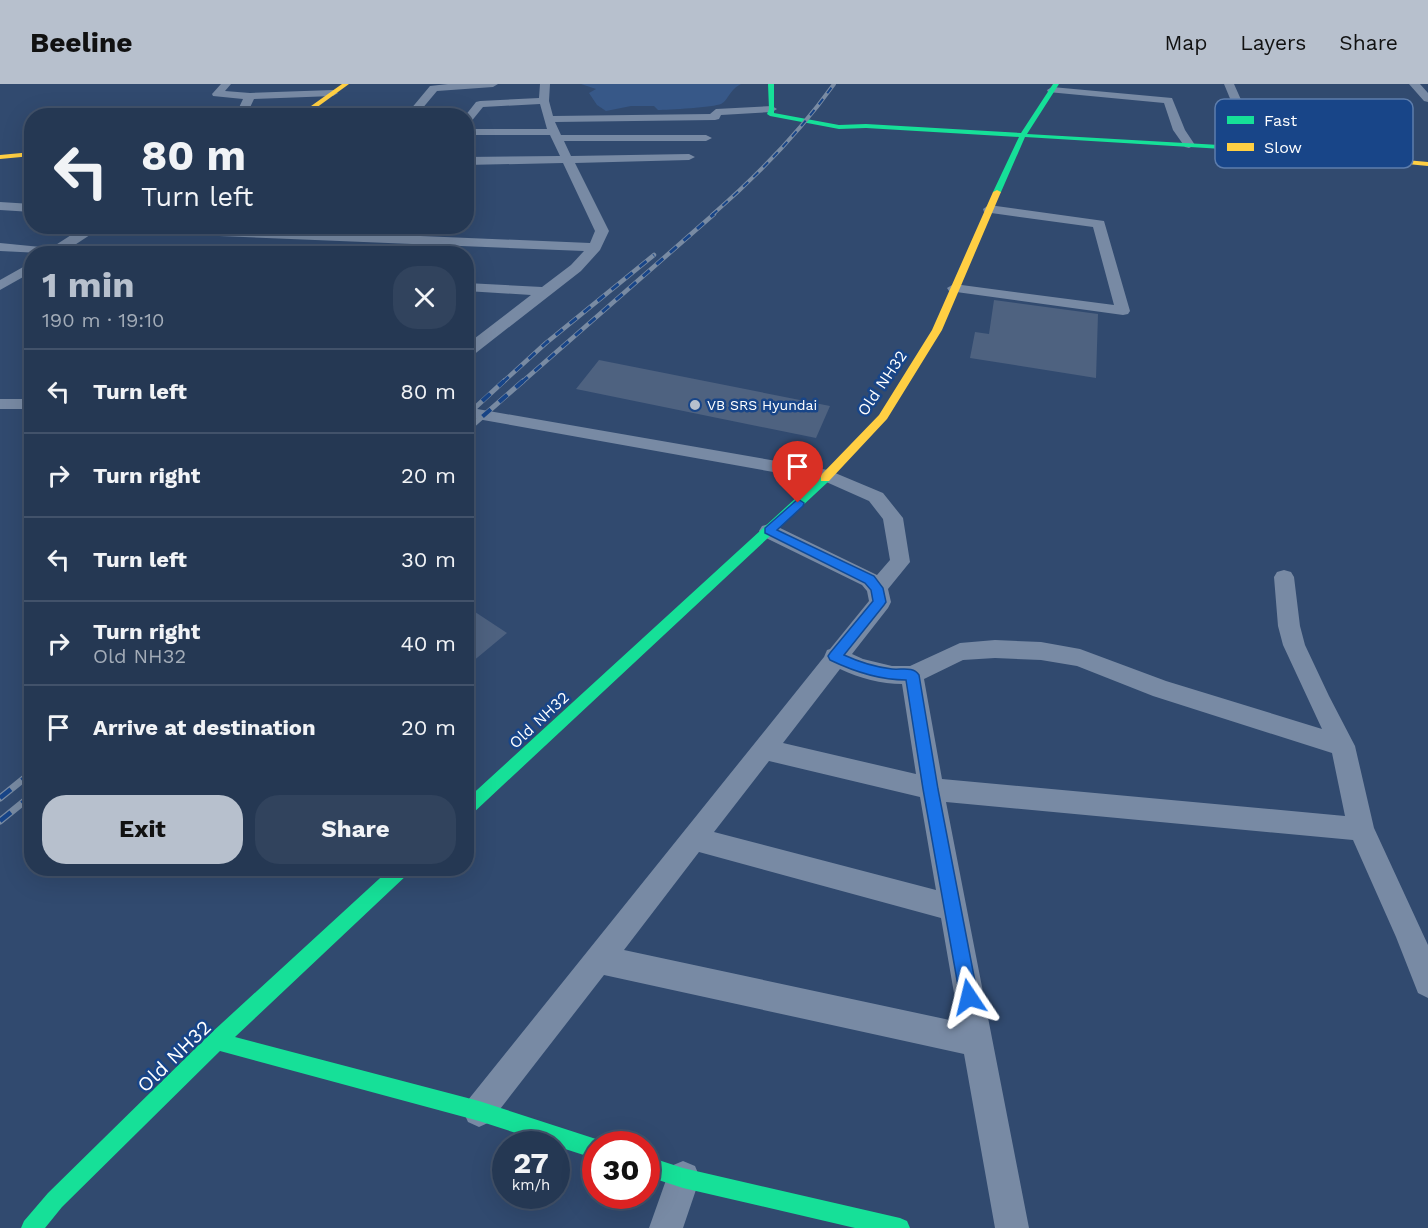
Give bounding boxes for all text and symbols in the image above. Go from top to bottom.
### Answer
text: Beeline [30,26,132,59]
text: Map [1164,30,1207,55]
text: Layers [1240,30,1306,55]
text: Share [1339,30,1398,55]
legend [1215,99,1413,168]
text: Fast [1264,111,1297,130]
text: 80 m [141,131,246,180]
icon: left [42,132,120,210]
text: Slow [1264,138,1302,157]
text: Turn left [141,181,253,213]
text: 1 min [42,264,134,306]
button: close [393,266,456,329]
text: 190 m · 19:10 [42,308,165,332]
street label: Old NH32 [853,347,911,419]
icon: left [42,375,75,408]
text: Turn left [93,379,187,404]
text: 80 m [400,379,456,404]
place label: VB SRS Hyundai [707,397,817,413]
marker: VB SRS Hyundai [688,398,702,412]
pin [772,441,823,503]
icon: arrive [781,450,814,483]
icon: right [42,459,75,492]
text: Turn right [93,463,200,488]
text: 20 m [401,463,456,488]
icon: left [42,543,75,576]
text: Turn left [93,547,187,572]
text: 30 m [401,547,456,572]
text: Turn right [93,619,200,644]
icon: right [42,627,75,660]
text: 40 m [400,631,456,656]
text: Old NH32 [93,644,186,668]
street label: Old NH32 [505,688,573,752]
icon: arrive [42,711,75,744]
text: Arrive at destination [93,715,316,740]
text: 20 m [401,715,456,740]
button: Exit [42,795,243,864]
button: Share [255,795,456,864]
position arrow [937,965,1001,1029]
street label: Old NH32 [132,1015,216,1097]
speed limit sign: 30 [582,1131,660,1209]
text: 27 [513,1145,549,1180]
text: km/h [512,1176,550,1194]

